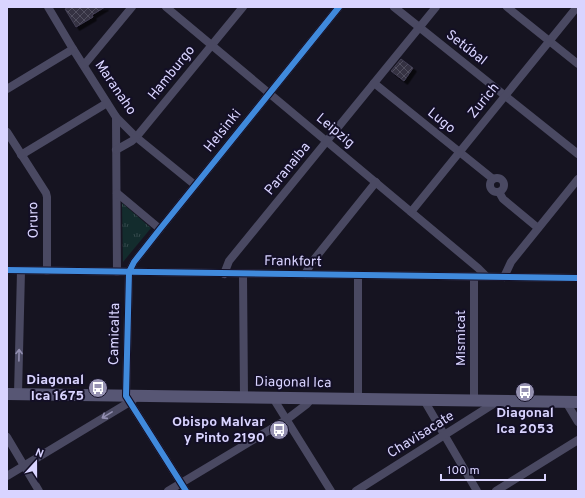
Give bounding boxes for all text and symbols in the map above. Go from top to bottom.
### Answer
street label: Setúbal [442,27,490,69]
street label: Hamburgo [145,42,199,104]
street label: Maranaho [91,57,140,119]
street label: Zurich [465,80,503,122]
street label: Lugo [424,105,459,138]
street label: Helsinki [201,106,245,156]
street label: Leipzig [312,110,358,152]
street label: Paranaiba [262,139,314,199]
street label: Oruro [25,201,43,238]
street label: Frankfort [264,253,322,271]
street label: Camicalta [106,303,124,365]
street label: Mismicat [453,310,470,366]
one-way arrow [15,349,23,362]
place label: Diagonal Ica 1675 [26,372,84,405]
street label: Diagonal Ica [254,374,332,392]
bus stop icon: Diagonal Ica 1675 [87,377,109,399]
bus stop icon: Diagonal Ica 2053 [514,381,536,403]
place label: Diagonal Ica 2053 [496,405,554,438]
street label: Chavisacate [384,408,458,462]
one-way arrow [101,412,113,420]
place label: Obispo Malvar y Pinto 2190 [172,414,265,447]
bus stop icon: Obispo Malvar y Pinto 2190 [268,419,290,441]
north arrow [16,442,56,482]
text: N [33,446,45,462]
scale bar [441,456,545,482]
text: 100 m [447,463,480,479]

